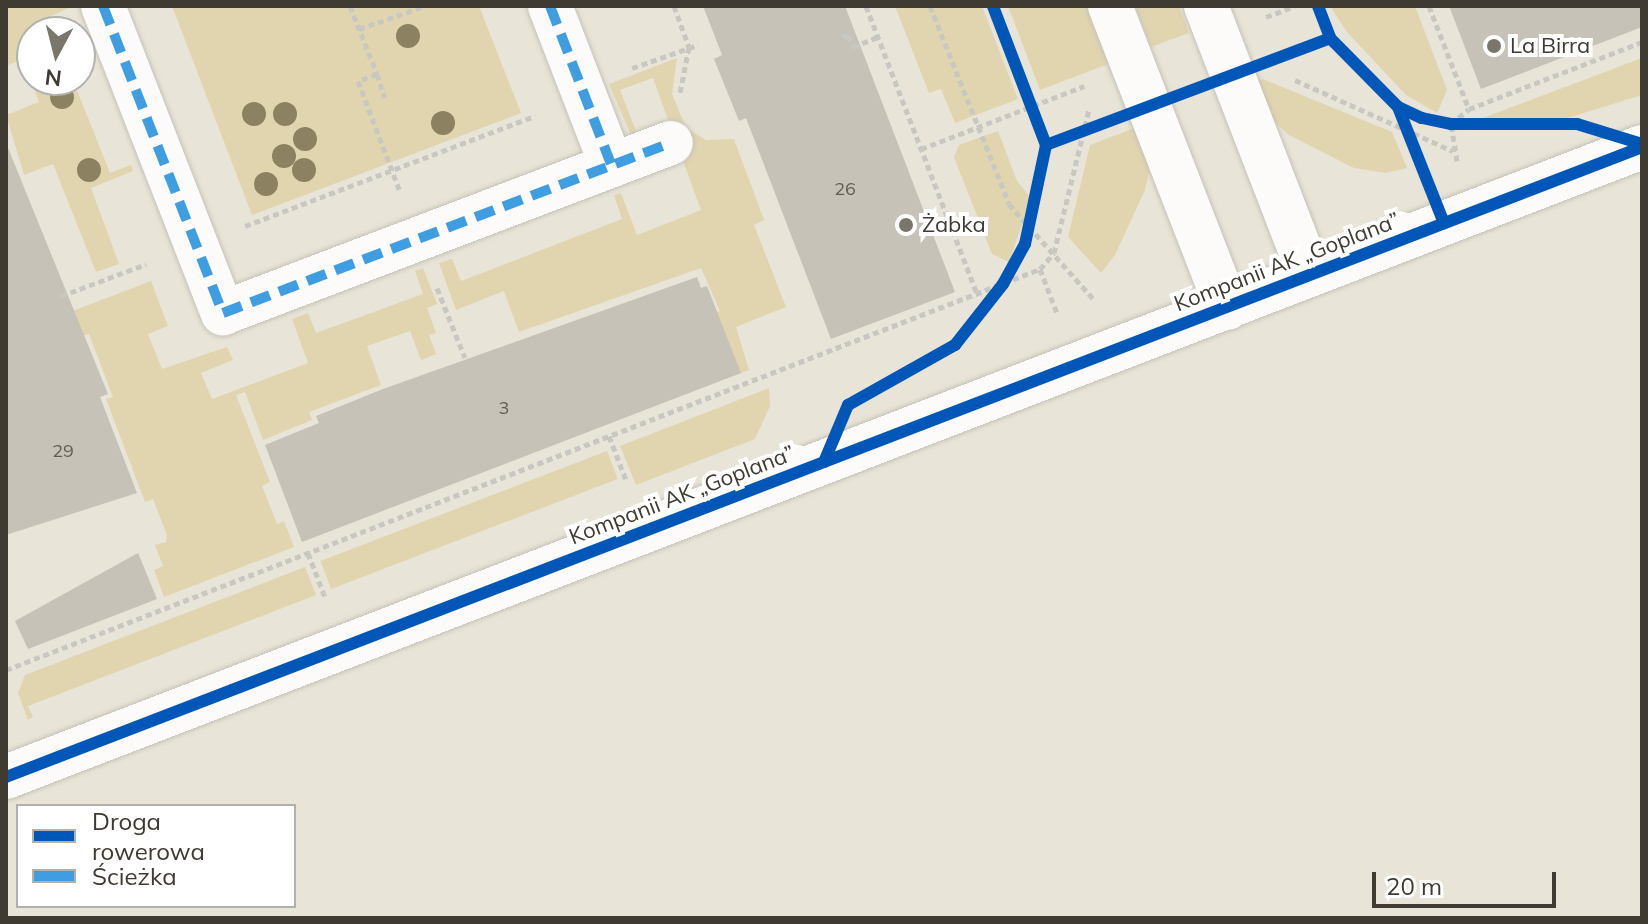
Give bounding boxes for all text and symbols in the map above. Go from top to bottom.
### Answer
north arrow [16,16,96,96]
place label: La Birra [1510,33,1590,59]
marker: La Birra [1485,37,1503,55]
text: N [43,63,63,93]
house number: 26 [834,178,856,200]
street label: Kompanii AK „Goplana” [1170,207,1404,317]
place label: Żabka [922,212,986,238]
marker: Żabka [897,216,915,234]
house number: 3 [499,397,509,419]
house number: 29 [52,440,74,462]
street label: Kompanii AK „Goplana” [565,440,799,550]
legend [16,804,296,908]
text: Droga rowerowa [92,806,205,866]
scale bar [1376,856,1560,906]
text: Ścieżka [92,861,177,891]
text: 20 m [1386,871,1442,901]

